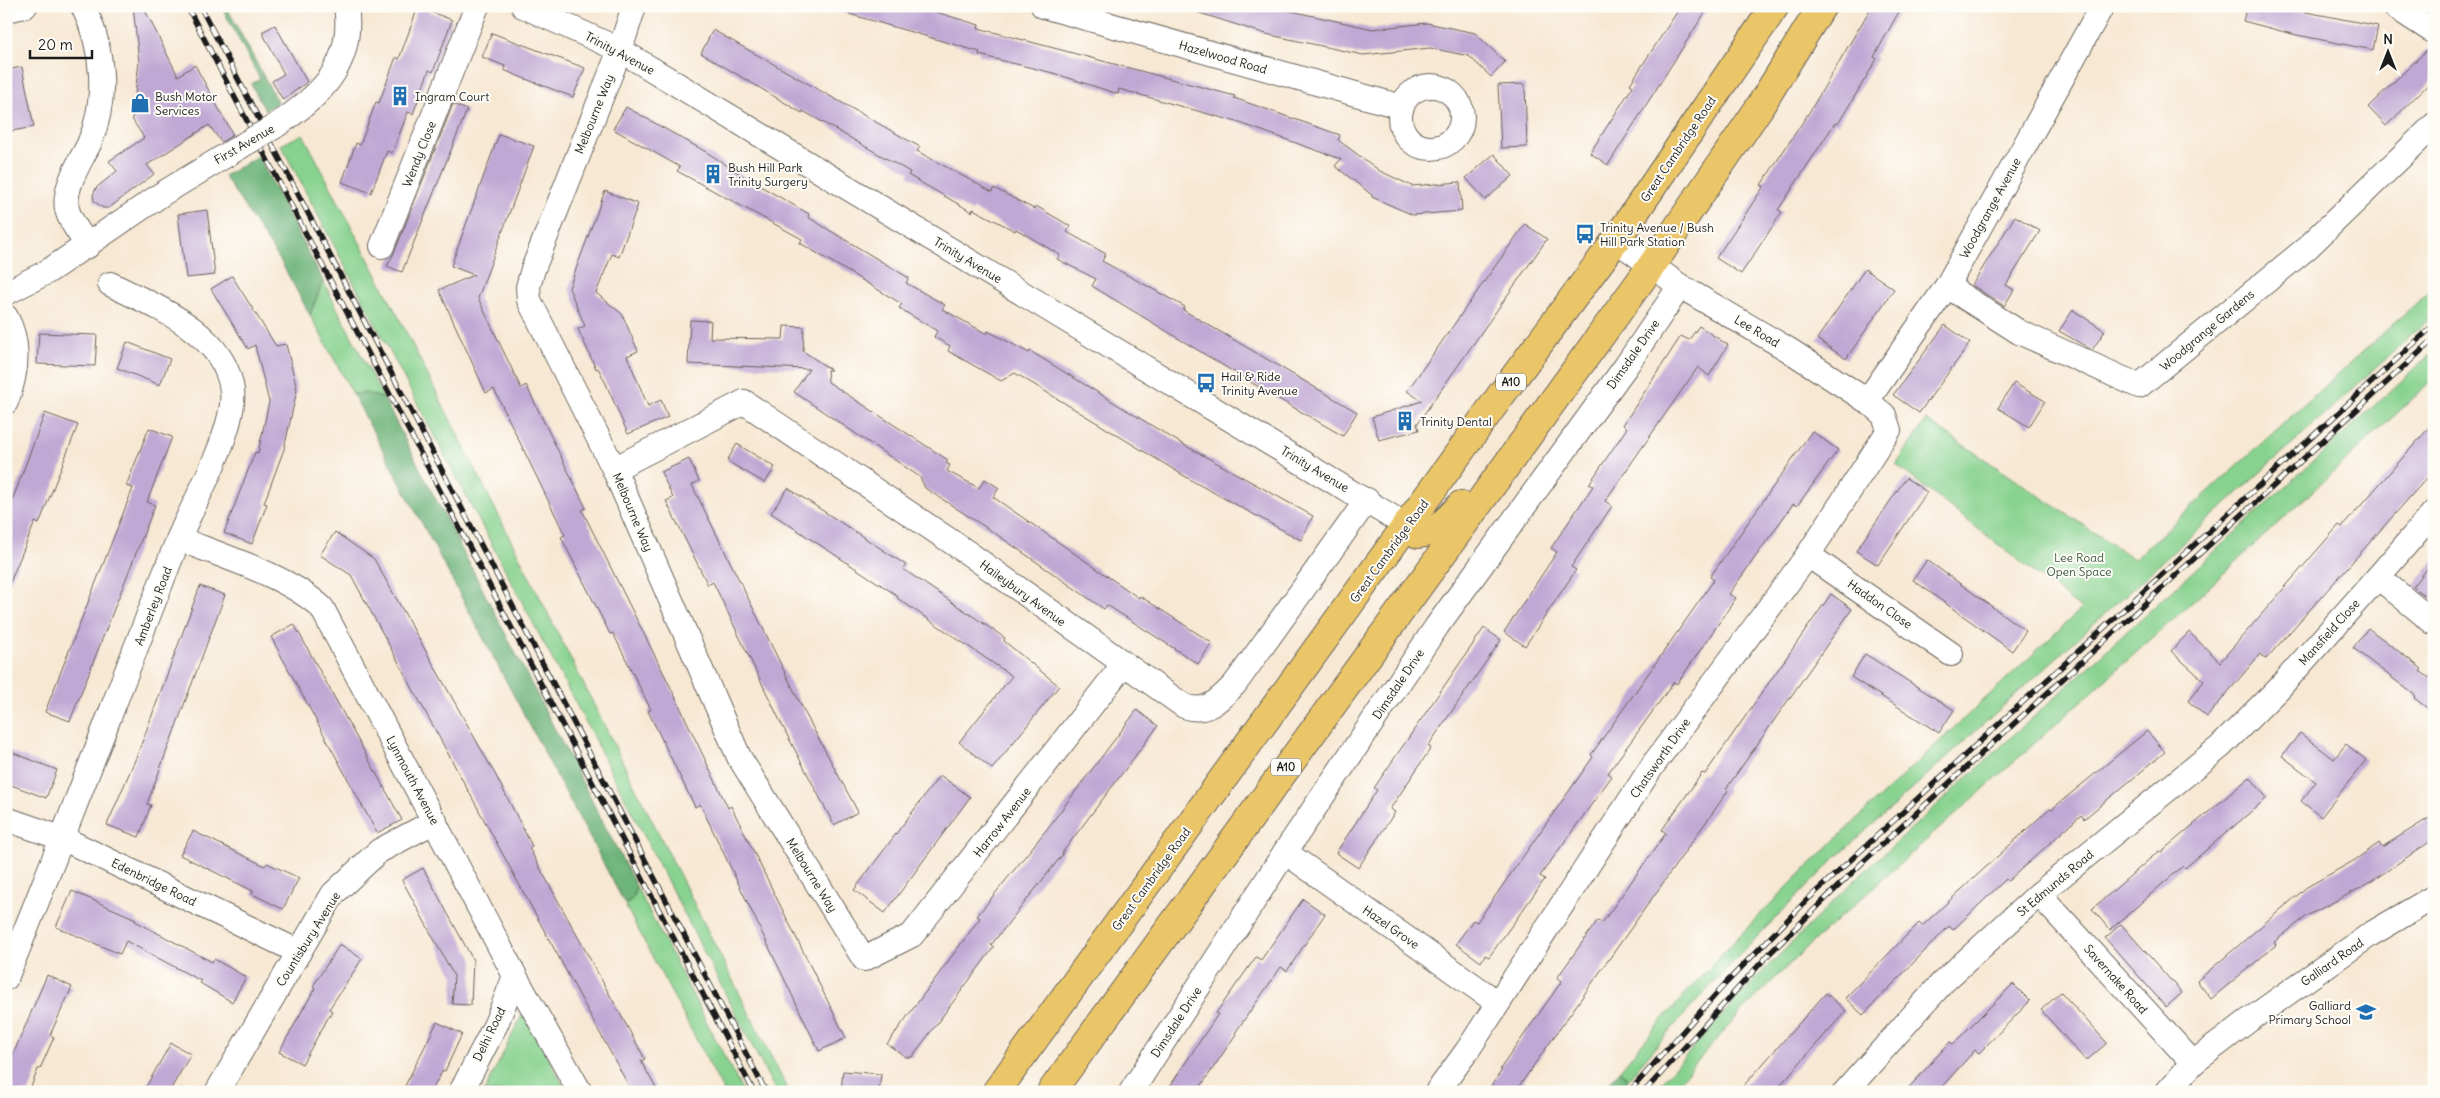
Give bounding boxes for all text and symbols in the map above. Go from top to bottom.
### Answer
scale bar [30,28,92,60]
street label: Trinity Avenue [583,28,657,78]
north arrow [2362,28,2412,78]
text: N [2383,30,2393,48]
text: 20 m [38,35,73,54]
street label: Hazelwood Road [1177,37,1269,77]
street label: Melbourne Way [571,72,617,156]
building icon: Ingram Court [389,85,411,107]
place label: Bush Motor Services [155,89,217,118]
place label: Ingram Court [415,89,489,104]
shop icon: Bush Motor Services [129,92,151,114]
street label: Great Cambridge Road [1637,93,1719,205]
street label: Wendy Close [399,119,439,189]
street label: First Avenue [211,121,277,167]
street label: Woodgrange Avenue [1956,155,2024,261]
place label: Bush Hill Park Trinity Surgery [728,160,808,189]
building icon: Bush Hill Park Trinity Surgery [702,163,724,185]
place label: Trinity Avenue / Bush Hill Park Station [1600,220,1714,249]
bus stop icon: Trinity Avenue / Bush Hill Park Station [1574,223,1596,245]
street label: Trinity Avenue [931,234,1005,286]
street label: Woodgrange Gardens [2157,286,2257,374]
street label: Lee Road [1732,312,1782,350]
street label: Dimsdale Drive [1603,316,1663,392]
place label: Hail & Ride Trinity Avenue [1221,369,1298,398]
bus stop icon: Hail & Ride Trinity Avenue [1195,372,1217,394]
road number: A10 [1496,374,1526,391]
building icon: Trinity Dental [1394,410,1416,432]
place label: Trinity Dental [1420,414,1492,429]
street label: Trinity Avenue [1278,443,1352,495]
street label: Melbourne Way [610,470,656,554]
street label: Great Cambridge Road [1346,496,1432,606]
park label: Lee Road Open Space [2046,550,2112,579]
street label: Haileybury Avenue [977,557,1069,629]
street label: Amberley Road [131,564,175,648]
street label: Haddon Close [1845,576,1915,632]
street label: Mansfield Close [2295,596,2363,668]
street label: Dimsdale Drive [1369,646,1427,722]
street label: Chatsworth Drive [1627,715,1693,801]
street label: Lynmouth Avenue [383,733,443,827]
road number: A10 [1271,759,1301,776]
street label: Harrow Avenue [970,784,1034,860]
street label: Great Cambridge Road [1108,824,1194,934]
street label: Melbourne Way [783,835,841,915]
street label: St Edmunds Road [2014,847,2096,919]
street label: Edenbridge Road [109,855,199,909]
street label: Countisbury Avenue [273,889,343,989]
street label: Hazel Grove [1360,902,1422,952]
street label: Galliard Road [2298,935,2366,989]
street label: Savernake Road [2081,941,2151,1017]
street label: Dimsdale Drive [1148,984,1204,1060]
place label: Galliard Primary School [2268,998,2351,1027]
school or university icon: Galliard Primary School [2355,1001,2377,1023]
street label: Delhi Road [469,1005,509,1063]

